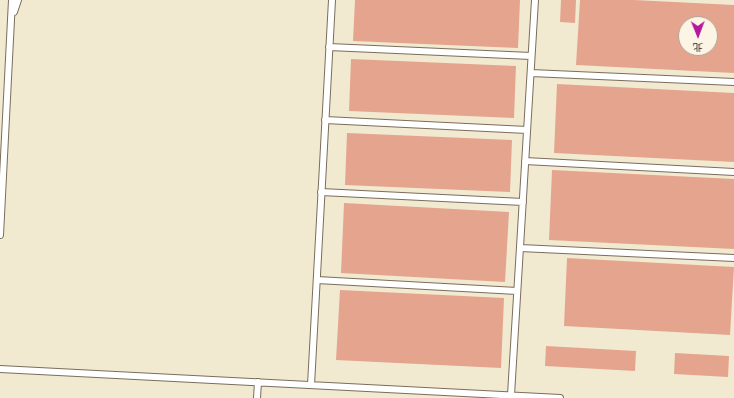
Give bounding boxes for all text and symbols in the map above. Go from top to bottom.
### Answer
north arrow [678,16,718,56]
text: 北 [693,40,704,54]

